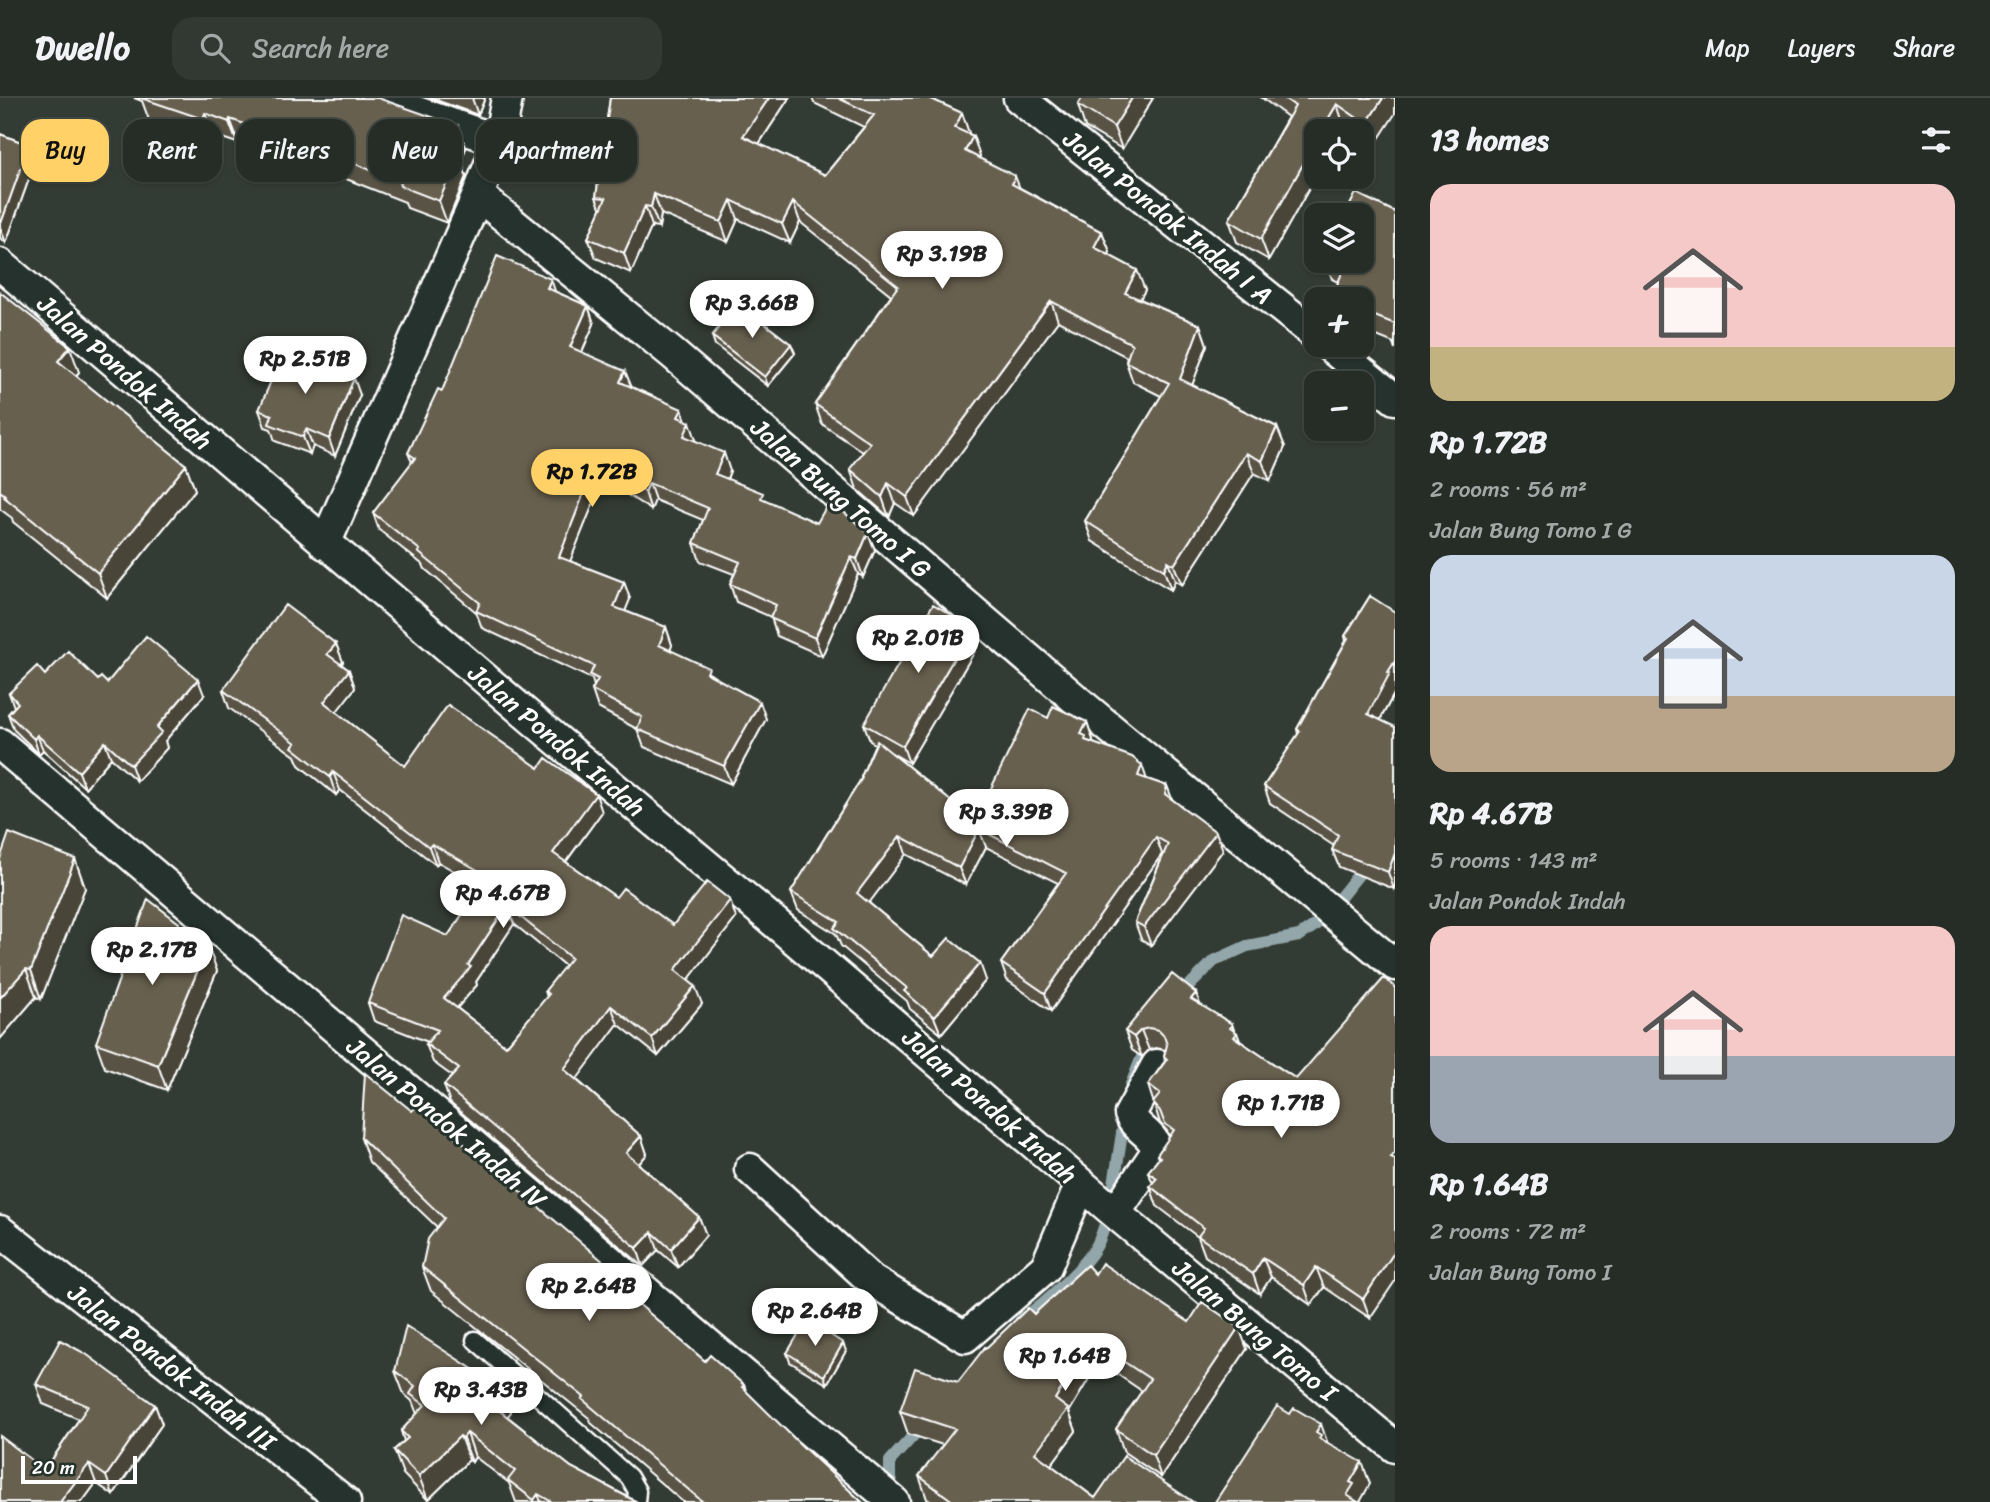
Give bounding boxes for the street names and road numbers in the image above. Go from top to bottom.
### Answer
street label: Jalan Pondok Indah I A [1052,117,1283,317]
street label: Jalan Pondok Indah [26,281,223,462]
street label: Jalan Bung Tomo I G [739,405,942,590]
street label: Jalan Pondok Indah [457,651,656,829]
street label: Jalan Pondok Indah [891,1015,1088,1196]
street label: Jalan Pondok Indah IV [335,1024,558,1222]
street label: Jalan Bung Tomo I [1161,1246,1350,1415]
street label: Jalan Pondok Indah III [57,1270,288,1464]

